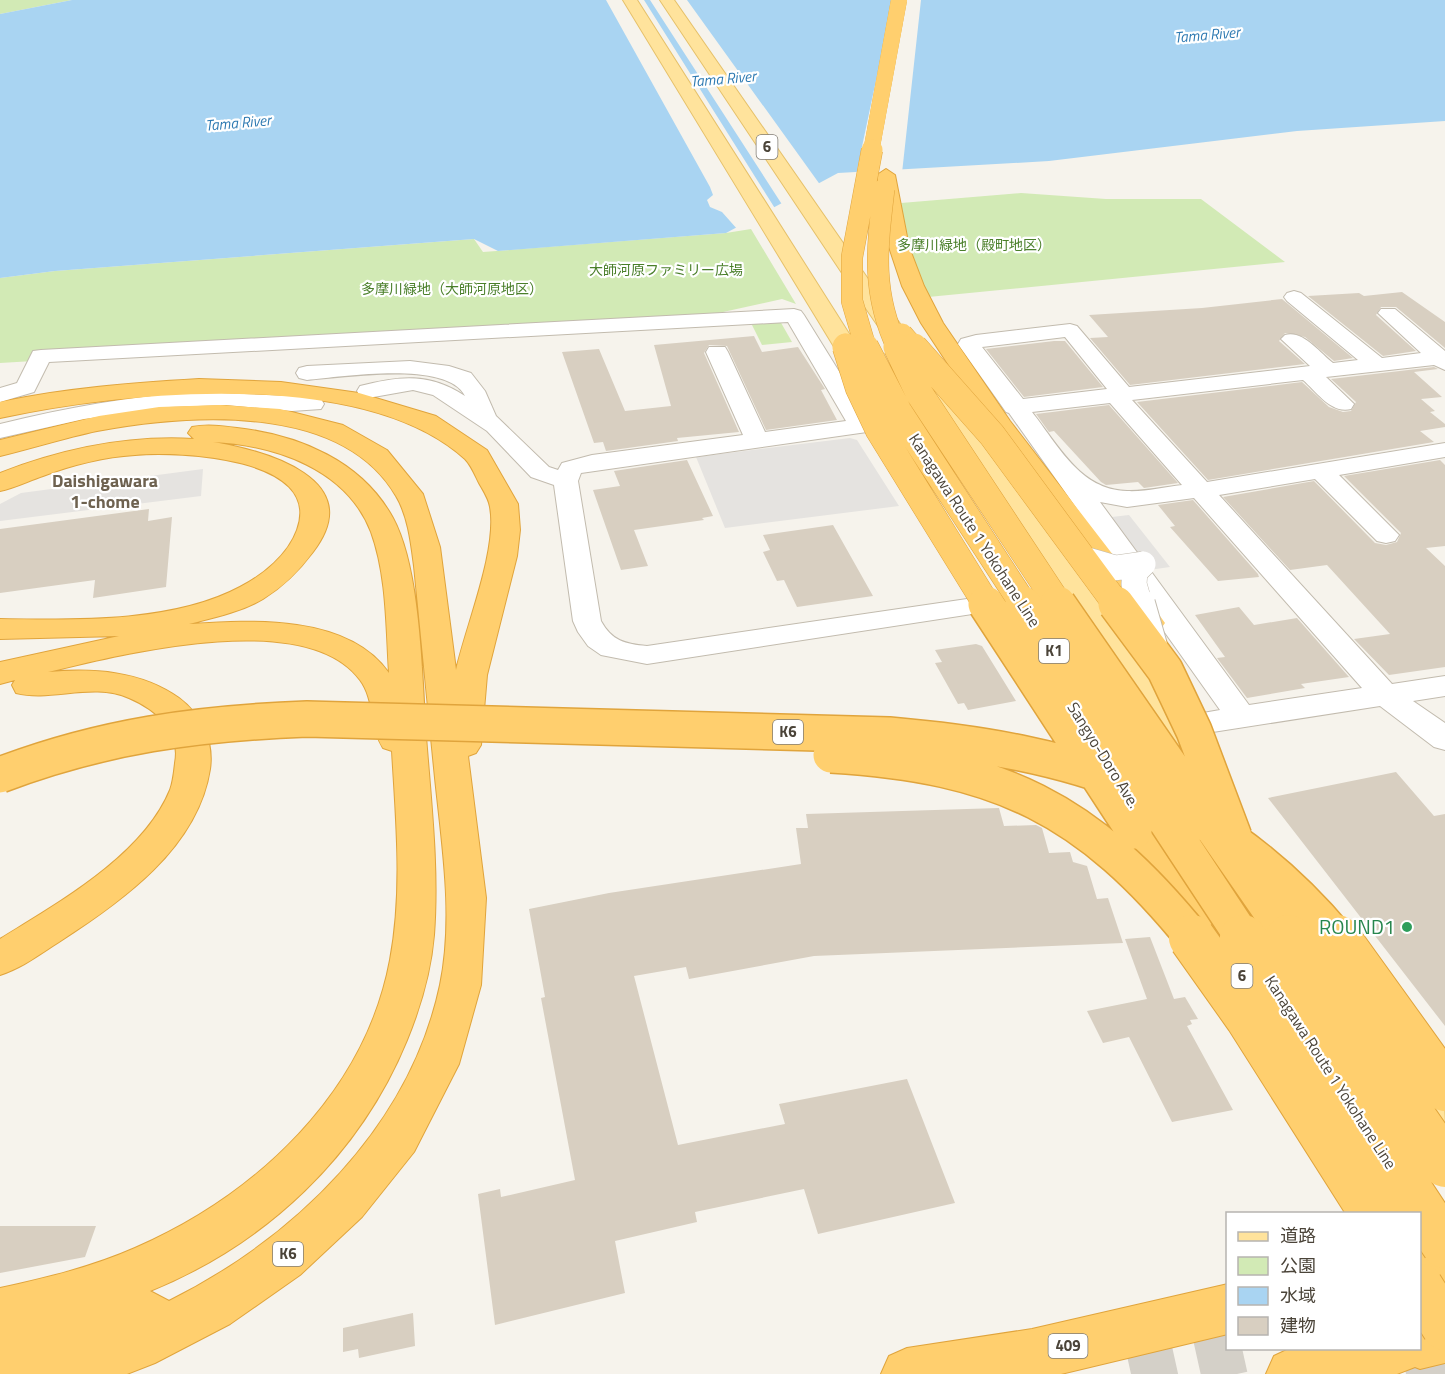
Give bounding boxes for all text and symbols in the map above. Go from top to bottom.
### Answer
water label: Tama River [1173,20,1243,49]
water label: Tama River [689,64,759,93]
water label: Tama River [204,108,274,137]
road number: 6 [756,135,777,159]
park label: 多摩川緑地（殿町地区） [897,234,1051,255]
park label: 大師河原ファミリー広場 [589,259,743,280]
park label: 多摩川緑地（大師河原地区） [361,278,543,299]
street label: Kanagawa Route 1 Yokohane Line [903,429,1047,631]
district label: Daishigawara 1-chome [52,467,158,515]
road number: K1 [1039,639,1069,663]
street label: Sangyo-Doro Ave. [1062,697,1146,813]
road number: K6 [773,720,803,744]
place label: ROUND1 [1319,911,1395,942]
marker: ROUND1 [1400,920,1414,934]
road number: 6 [1232,964,1252,988]
street label: Kanagawa Route 1 Yokohane Line [1259,971,1403,1173]
legend [1226,1212,1421,1350]
text: 道路 [1280,1222,1316,1249]
road number: K6 [273,1242,303,1266]
text: 公園 [1280,1252,1316,1279]
text: 水域 [1280,1282,1316,1309]
text: 建物 [1280,1312,1316,1339]
road number: 409 [1048,1334,1088,1358]

